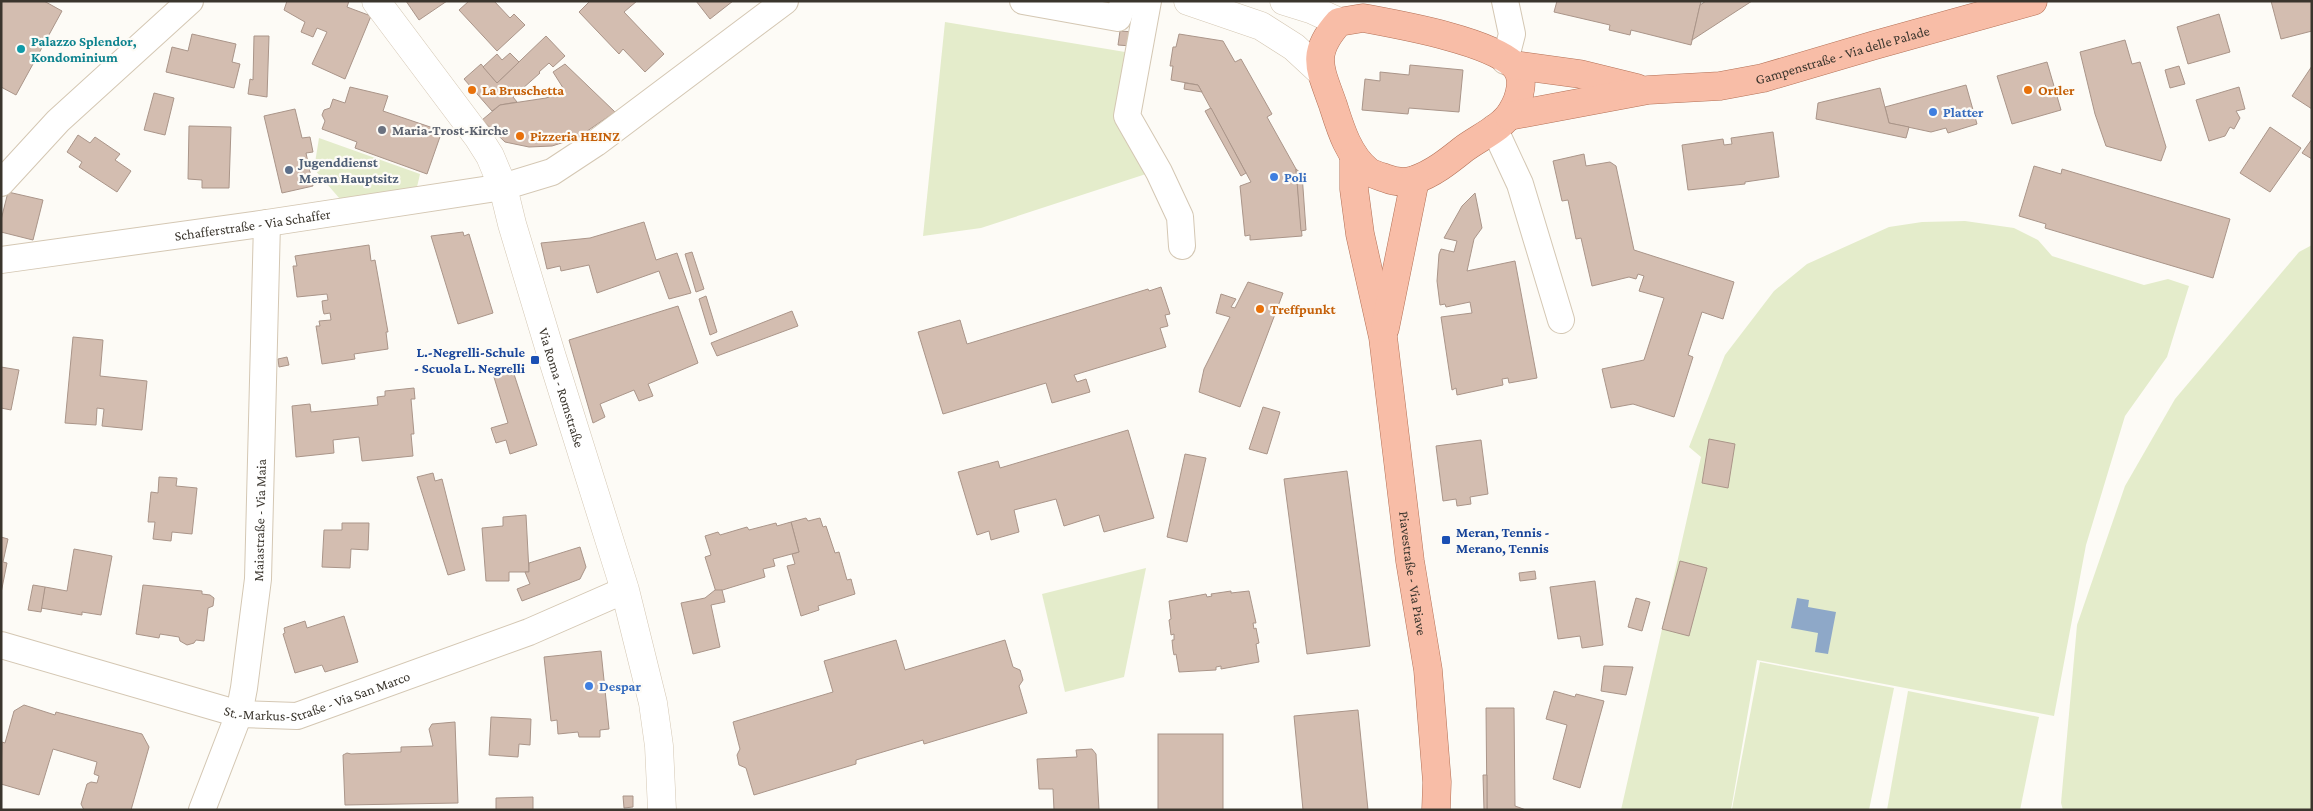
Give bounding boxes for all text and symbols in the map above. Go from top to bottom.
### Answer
street label: Gampenstraße - Via delle Palade [1754,22,1931,87]
place label: Palazzo Splendor, Kondominium [31,33,137,65]
marker: Palazzo Splendor, Kondominium [15,43,27,55]
place label: La Bruschetta [482,82,564,98]
place label: Ortler [2038,82,2075,98]
marker: La Bruschetta [466,84,478,96]
marker: Ortler [2022,84,2034,96]
place label: Platter [1943,104,1984,120]
marker: Platter [1927,106,1939,118]
place label: Maria-Trost-Kirche [392,122,509,138]
marker: Maria-Trost-Kirche [376,124,388,136]
place label: Pizzeria HEINZ [530,128,620,144]
marker: Pizzeria HEINZ [514,130,526,142]
place label: Jugenddienst Meran Hauptsitz [297,154,399,186]
marker: Jugenddienst Meran Hauptsitz [283,164,295,176]
place label: Poli [1284,169,1307,185]
marker: Poli [1268,171,1280,183]
street label: Schafferstraße - Via Schaffer [173,205,332,244]
place label: Treffpunkt [1270,301,1336,317]
marker: Treffpunkt [1254,303,1266,315]
street label: Via Roma - Romstraße [536,326,588,449]
place label: L.-Negrelli-Schule - Scuola L. Negrelli [414,344,525,376]
marker: L.-Negrelli-Schule - Scuola L. Negrelli [529,354,541,366]
street label: Maiastraße - Via Maia [250,458,269,582]
street label: Piavestraße - Via Piave [1396,510,1430,636]
place label: Meran, Tennis - Merano, Tennis [1456,524,1550,557]
marker: Meran, Tennis - Merano, Tennis [1440,534,1452,546]
street label: St.-Markus-Straße - Via San Marco [222,668,412,724]
place label: Despar [599,678,641,694]
marker: Despar [583,680,595,692]

